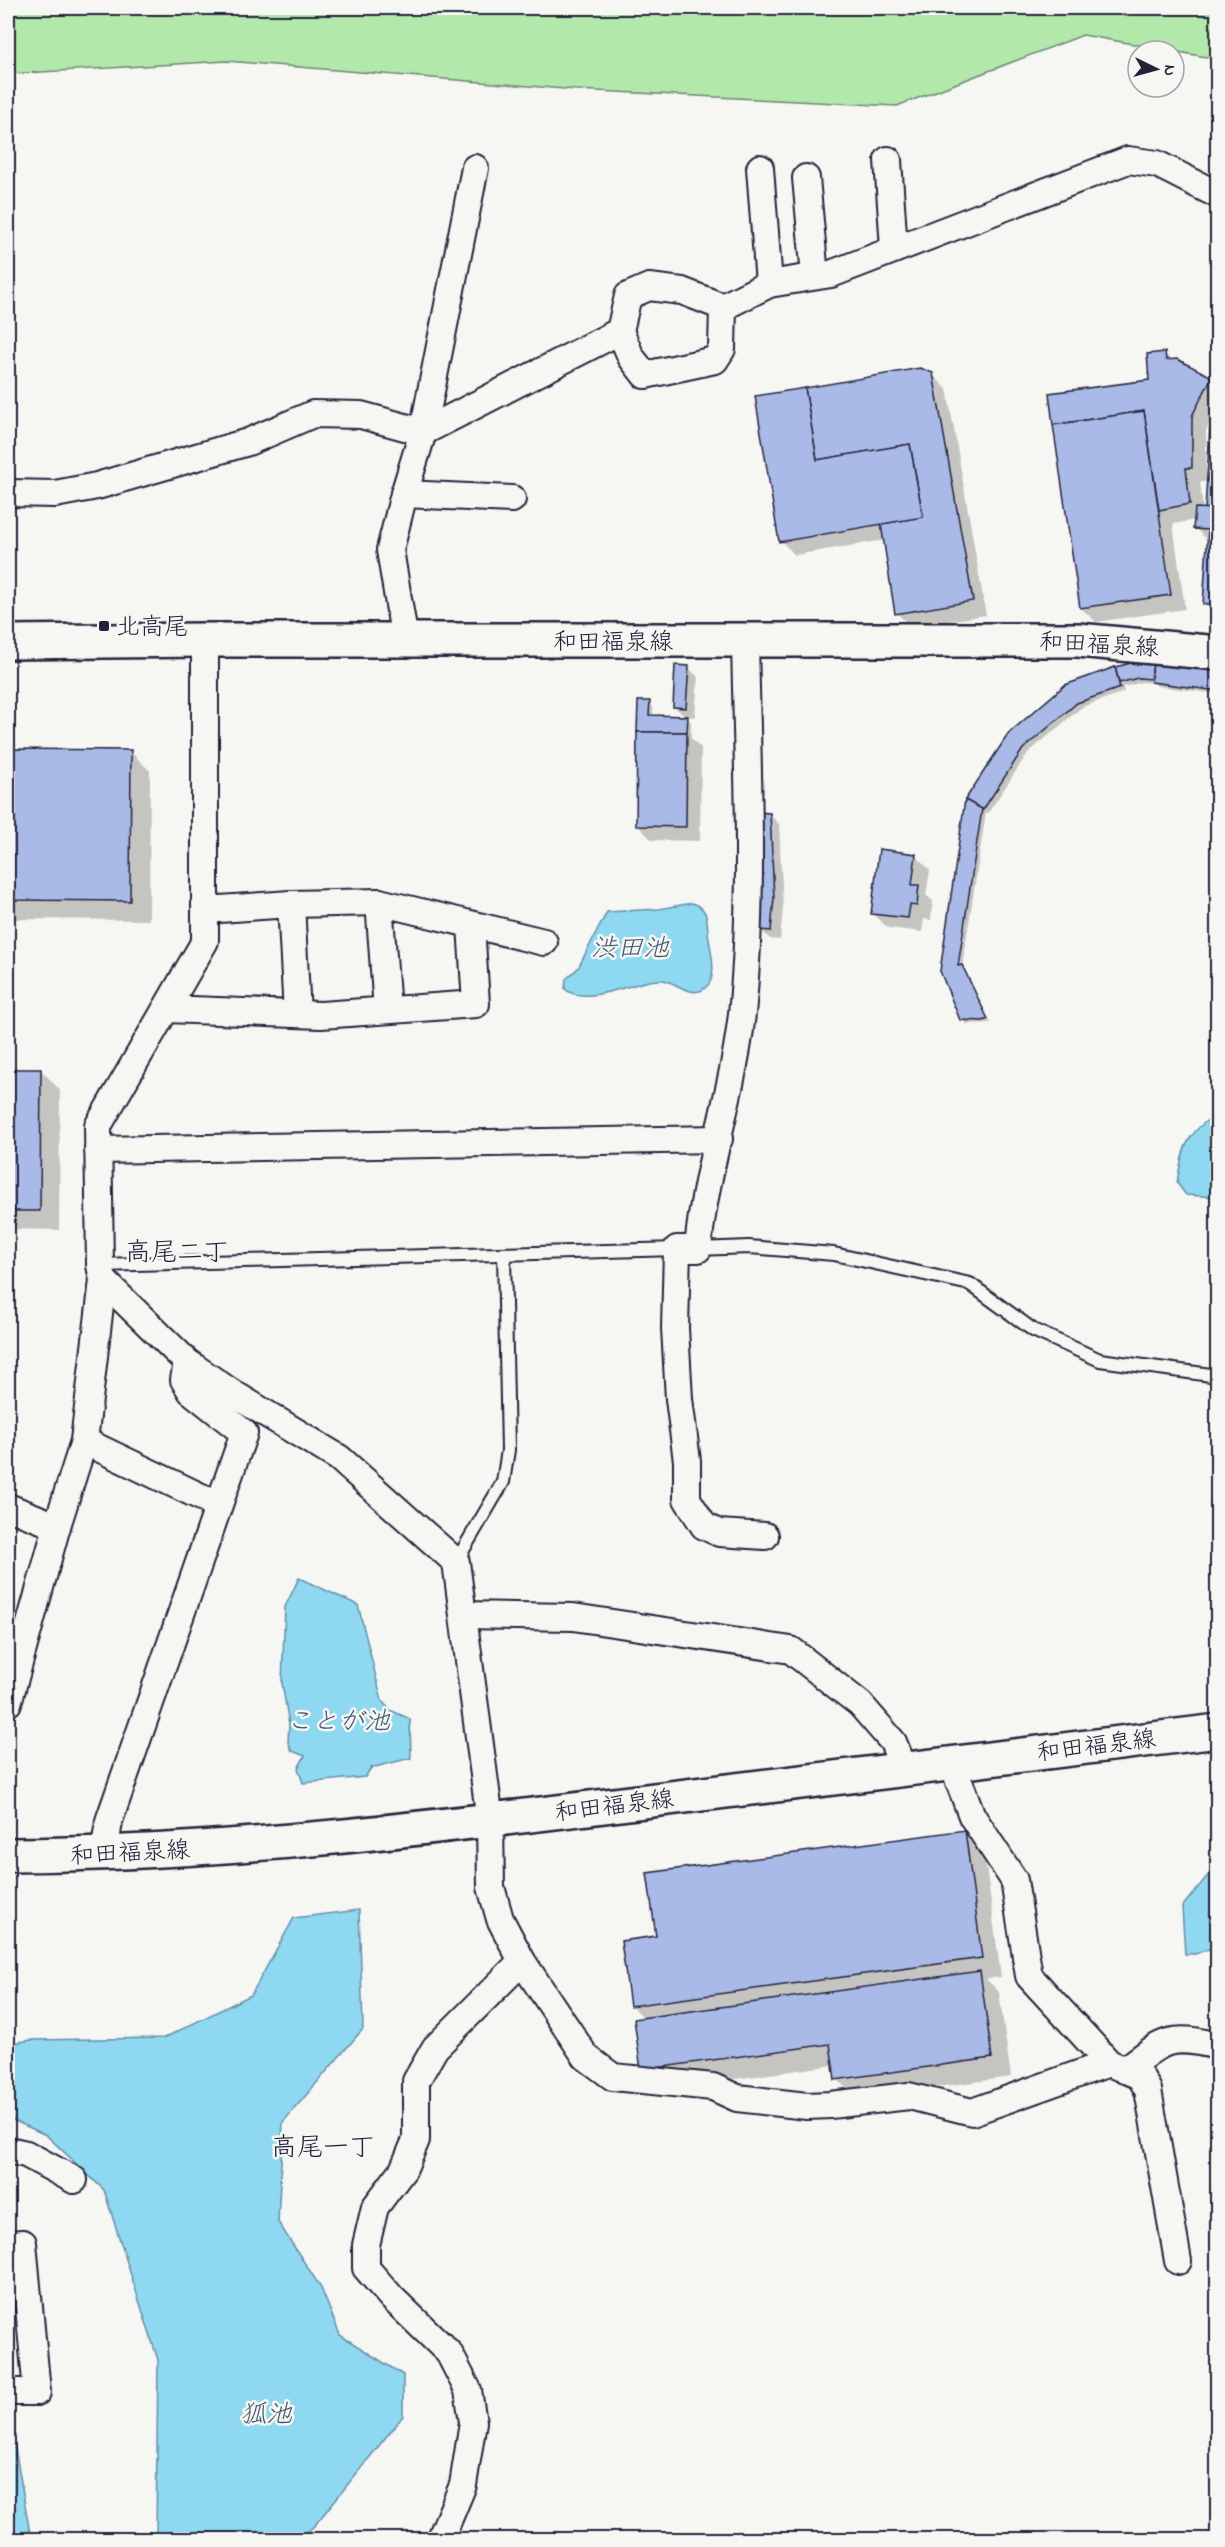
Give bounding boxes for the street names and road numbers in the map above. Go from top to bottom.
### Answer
street label: 和田福泉線 [553,626,673,661]
street label: 和田福泉線 [1038,626,1160,667]
street label: 和田福泉線 [1035,1723,1158,1772]
street label: 和田福泉線 [553,1783,676,1832]
street label: 和田福泉線 [69,1834,191,1875]

